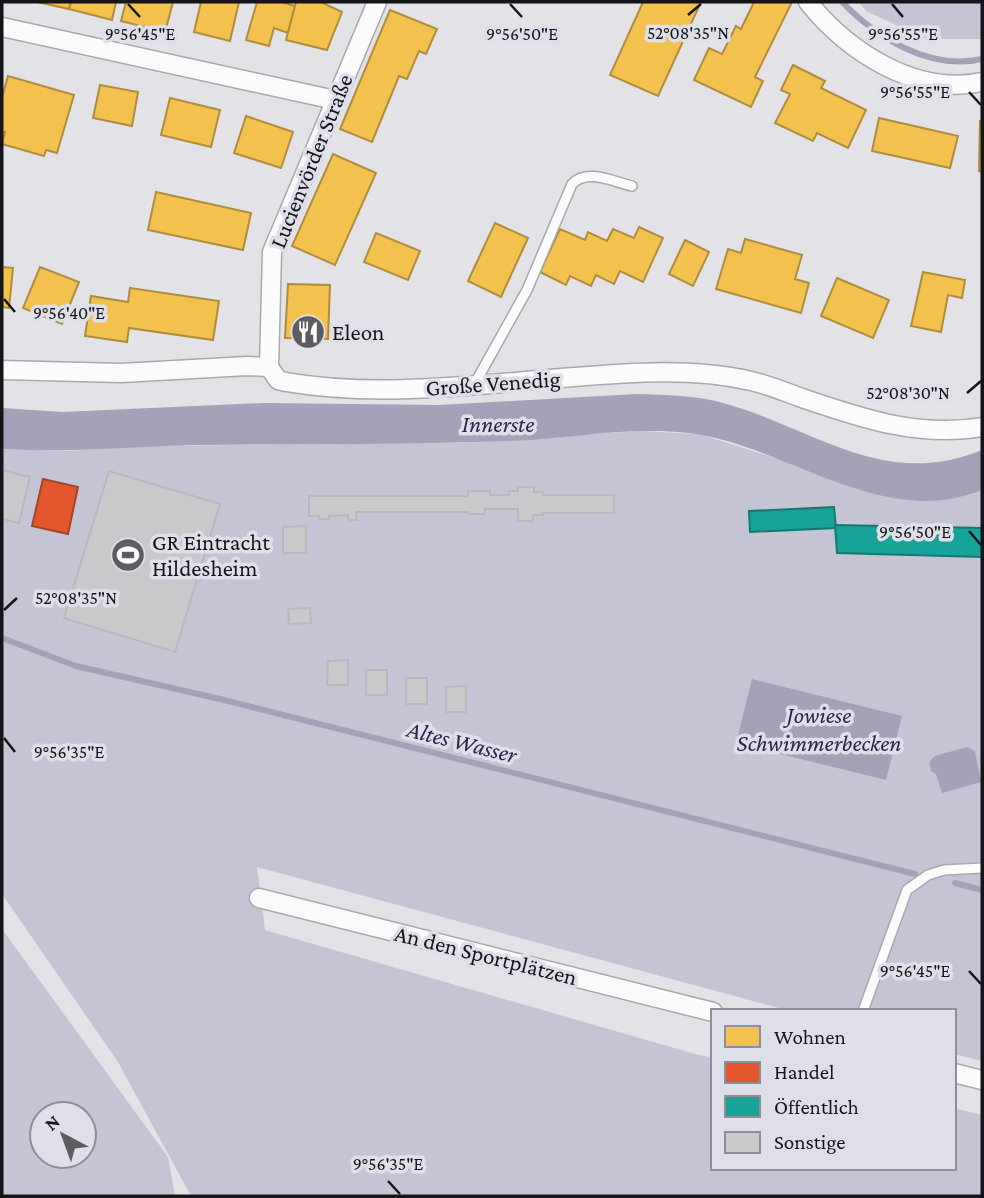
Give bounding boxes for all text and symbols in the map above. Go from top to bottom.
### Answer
text: 52°08'35"N [647,23,729,43]
text: 9°56'45"E [105,24,176,44]
text: 9°56'50"E [486,24,558,44]
text: 9°56'55"E [868,24,938,44]
street label: Lucienvörder Straße [264,70,358,252]
text: 9°56'55"E [880,82,950,102]
text: 9°56'40"E [33,303,105,323]
restaurant icon: Eleon [289,313,327,351]
place label: Eleon [332,319,384,345]
street label: Große Venedig [425,365,561,401]
text: 52°08'30"N [866,383,950,403]
water label: Innerste [462,410,534,437]
text: 9°56'50"E [879,522,951,542]
place label: GR Eintracht Hildesheim [152,529,270,581]
sports icon: GR Eintracht Hildesheim [109,536,147,574]
text: 52°08'35"N [35,588,117,608]
water label: Jowiese Schwimmerbecken [737,701,901,756]
water label: Altes Wasser [404,715,520,768]
text: 9°56'35"E [34,742,105,762]
street label: An den Sportplätzen [392,920,580,990]
text: 9°56'45"E [880,961,951,981]
legend [711,1009,956,1170]
text: Wohnen [774,1025,846,1049]
text: Handel [774,1060,835,1084]
text: Öffentlich [774,1095,859,1119]
north arrow [28,1100,98,1170]
text: N [40,1110,64,1135]
text: Sonstige [774,1130,846,1154]
text: 9°56'35"E [353,1154,424,1174]

